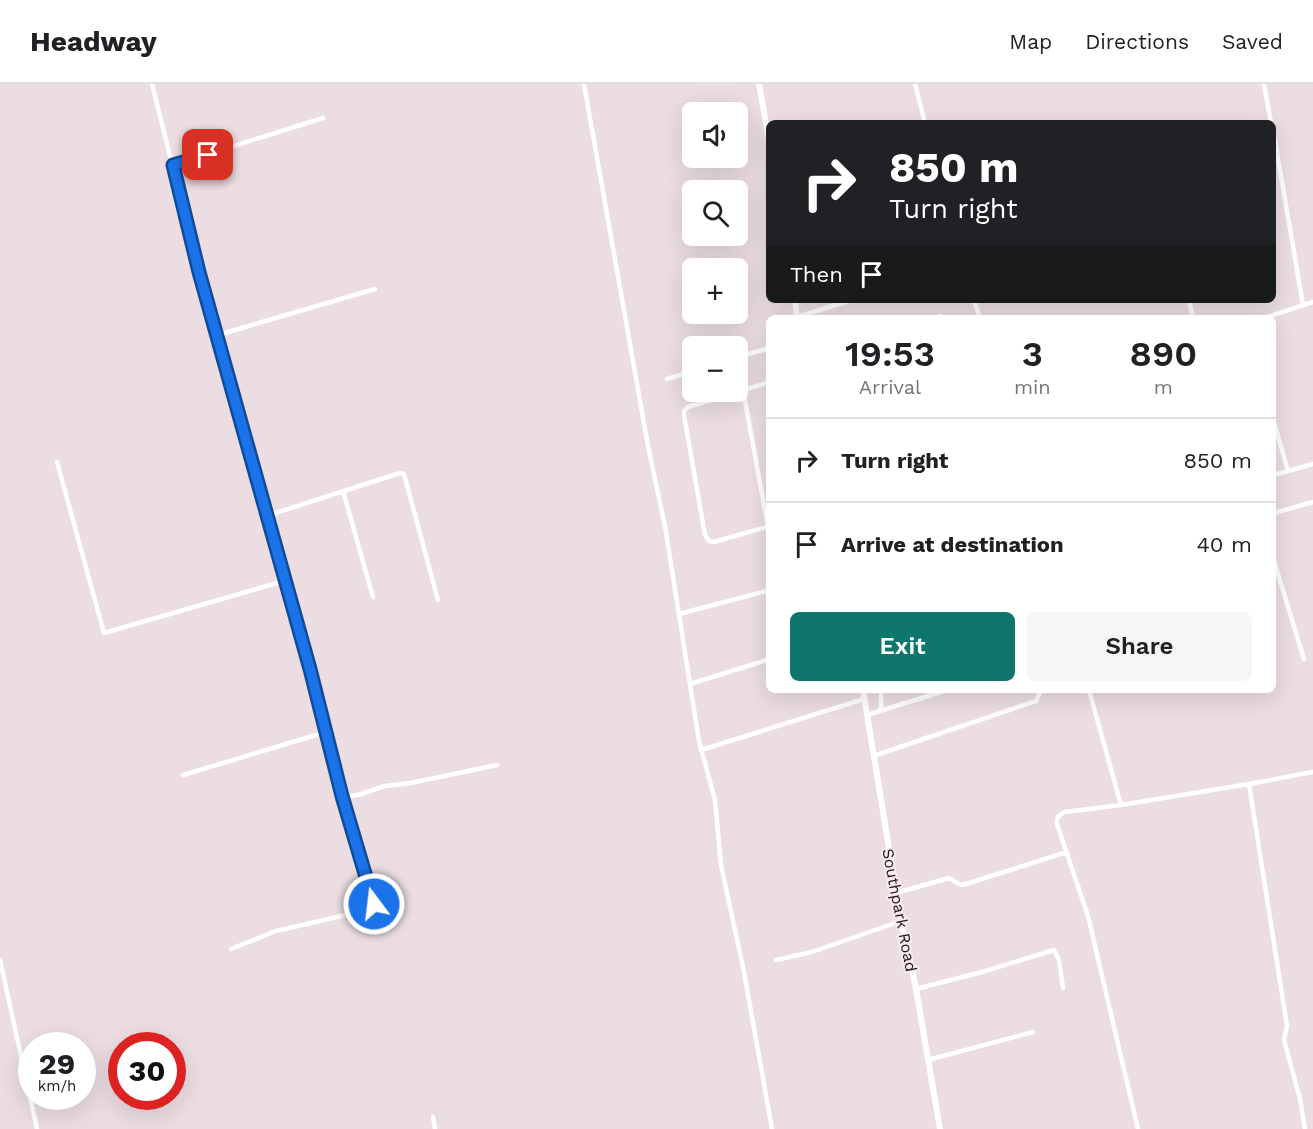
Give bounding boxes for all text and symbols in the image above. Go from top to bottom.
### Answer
text: Headway [30,25,157,58]
text: Map [1009,29,1052,54]
text: Directions [1085,29,1189,54]
text: Saved [1222,29,1283,54]
map controls [682,102,748,402]
button: sound [682,102,748,168]
pin [182,129,233,180]
icon: arrive [191,138,224,171]
text: 850 m [889,143,1018,192]
icon: right [790,144,868,222]
button: search [682,180,748,246]
text: Turn right [889,193,1018,225]
button: + [682,258,748,324]
icon: arrive [855,258,888,291]
text: Then [790,262,843,287]
text: 19:53 [845,333,935,375]
text: 3 [1022,333,1043,375]
text: 890 [1130,333,1197,375]
button: − [682,336,748,402]
text: Arrival [859,375,921,399]
text: min [1014,375,1051,399]
text: m [1154,375,1173,399]
icon: right [790,444,823,477]
text: Turn right [841,448,948,473]
text: 850 m [1183,448,1252,473]
icon: arrive [790,528,823,561]
text: Arrive at destination [841,532,1064,557]
text: 40 m [1196,532,1252,557]
button: Exit [790,612,1015,681]
button: Share [1027,612,1252,681]
street label: Southpark Road [878,847,921,973]
position arrow [342,872,406,936]
speed limit sign: 30 [108,1032,186,1110]
text: 29 [39,1046,75,1081]
text: km/h [38,1077,76,1095]

